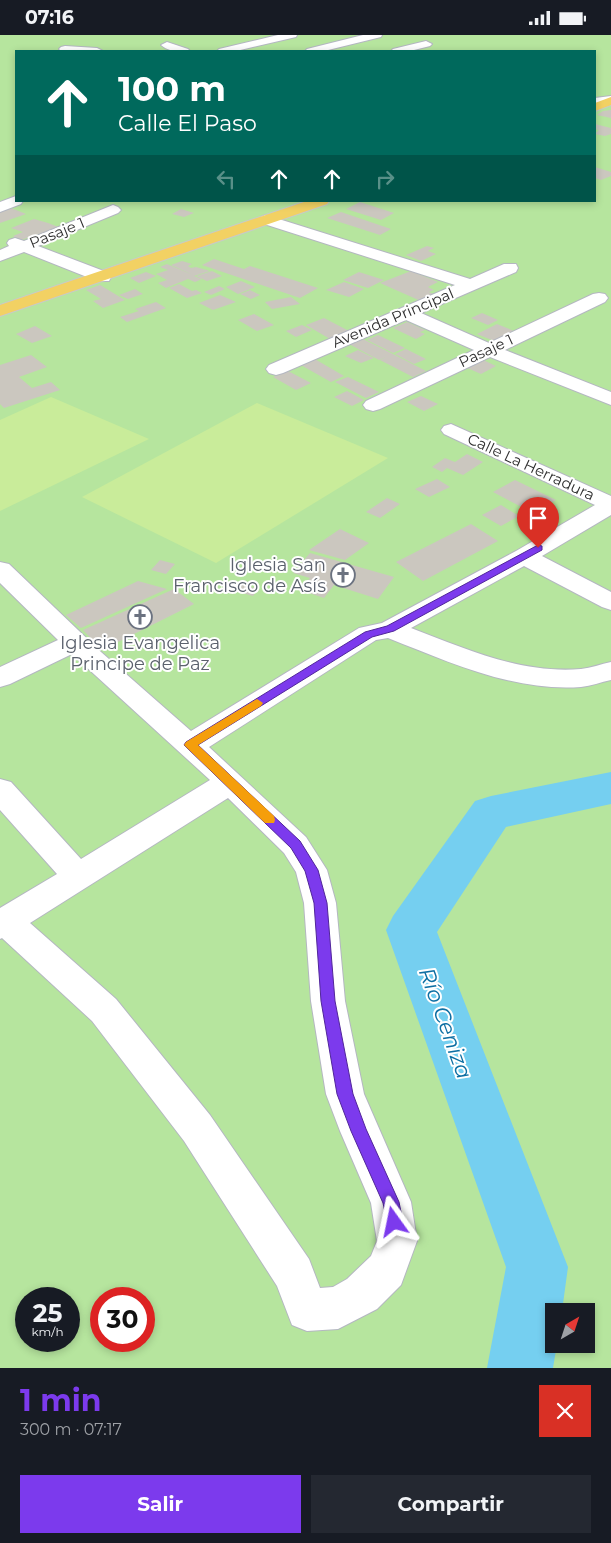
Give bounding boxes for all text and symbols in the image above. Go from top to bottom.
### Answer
text: 07:16 [25,6,74,29]
text: 100 m [118,67,226,110]
icon: ahead [35,70,100,135]
text: Calle El Paso [118,110,257,137]
icon: left [212,165,240,193]
icon: ahead [265,165,293,193]
icon: ahead [318,165,346,193]
icon: right [371,165,399,193]
street label: Pasaje 1 [26,213,87,252]
street label: Avenida Principal [329,283,457,352]
street label: Pasaje 1 [455,330,516,371]
street label: Calle La Herradura [465,429,598,504]
pin [517,497,559,548]
icon: arrive [524,504,552,532]
place label: Iglesia San Francisco de Asís [173,554,326,597]
church icon: Iglesia San Francisco de Asís [330,562,356,588]
church icon: Iglesia Evangelica Principe de Paz [127,604,153,630]
place label: Iglesia Evangelica Principe de Paz [60,632,220,675]
water label: Río Ceniza [413,964,478,1083]
position arrow [367,1195,419,1247]
speed limit sign: 30 [90,1287,155,1352]
text: 25 [33,1298,62,1328]
north arrow [545,1303,595,1353]
map controls [545,1303,595,1353]
text: km/h [31,1324,64,1339]
text: 1 min [20,1382,101,1419]
button: close [539,1385,591,1437]
text: 300 m · 07:17 [20,1420,122,1439]
button: Salir [20,1475,301,1533]
button: Compartir [311,1475,591,1533]

